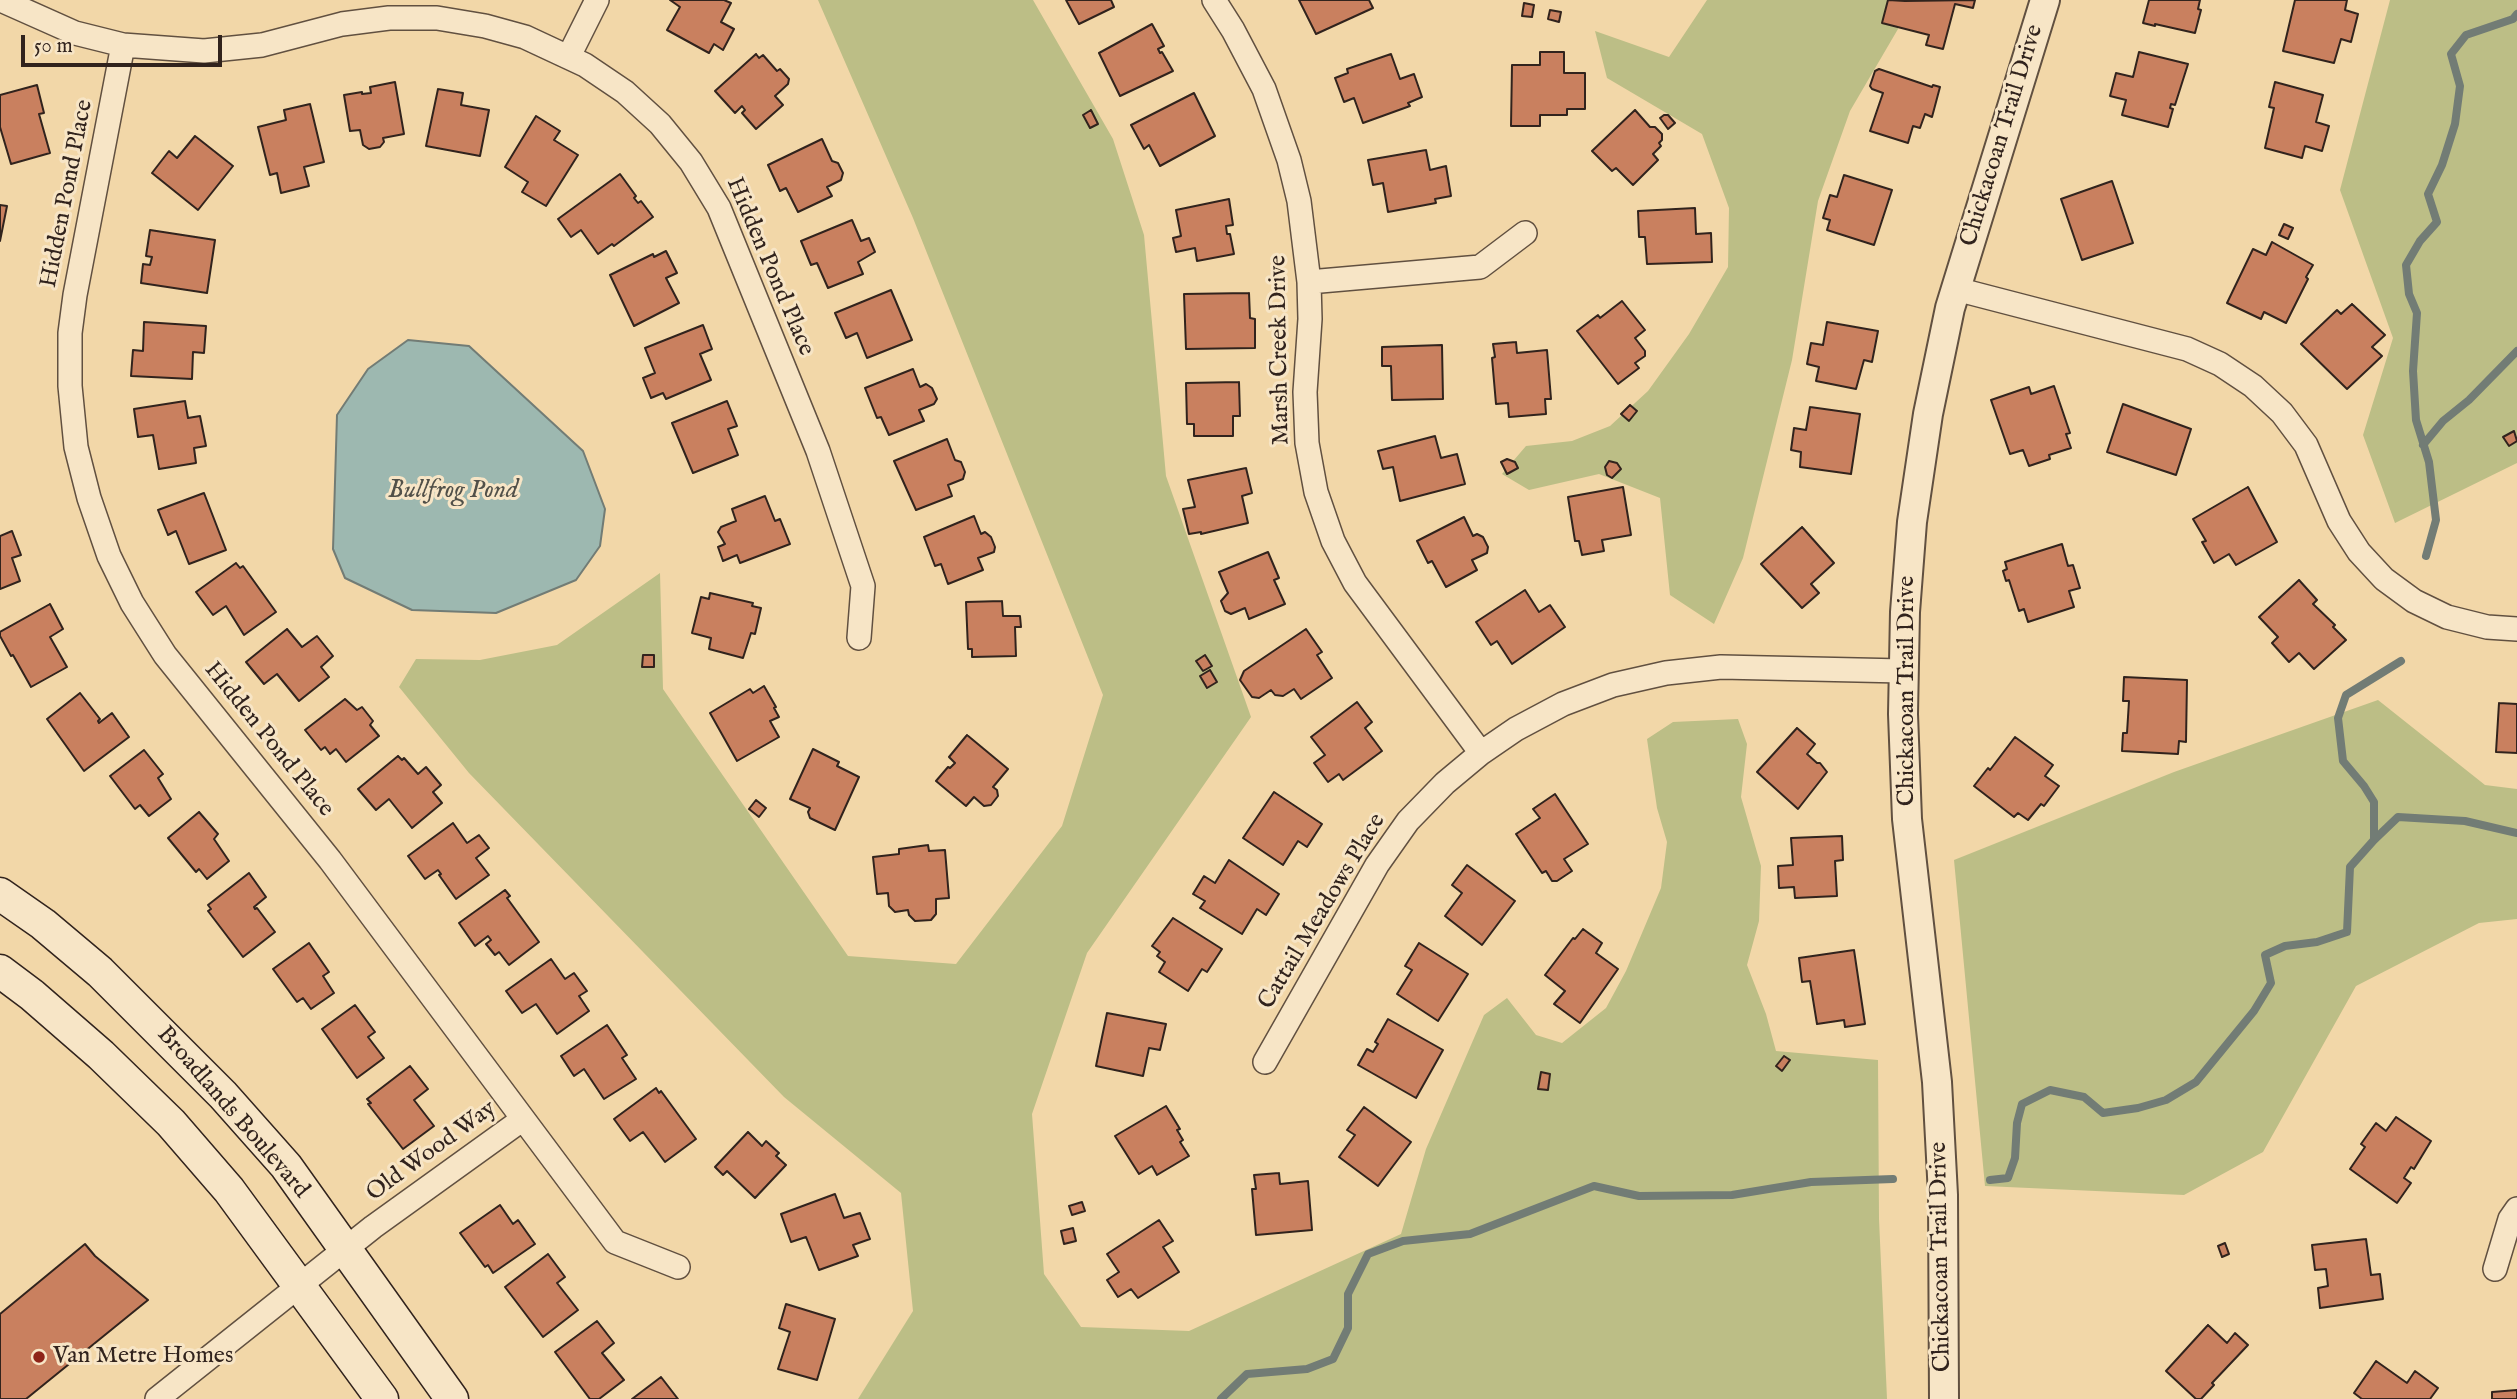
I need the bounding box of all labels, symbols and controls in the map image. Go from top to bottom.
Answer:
scale bar [24,21,226,65]
street label: Chickacoan Trail Drive [1956,22,2050,250]
text: 50 m [34,33,73,60]
street label: Hidden Pond Place [36,98,100,290]
street label: Hidden Pond Place [718,174,820,360]
street label: Marsh Creek Drive [1265,255,1297,445]
water label: Bullfrog Pond [388,476,518,508]
street label: Chickacoan Trail Drive [1894,576,1922,806]
street label: Hidden Pond Place [197,657,339,823]
street label: Cattail Meadows Place [1253,809,1393,1015]
street label: Broadlands Boulevard [150,1021,314,1205]
street label: Old Wood Way [362,1095,502,1209]
street label: Chickacoan Trail Drive [1926,1142,1958,1372]
place label: Van Metre Homes [53,1343,233,1371]
marker: Van Metre Homes [31,1349,47,1365]

